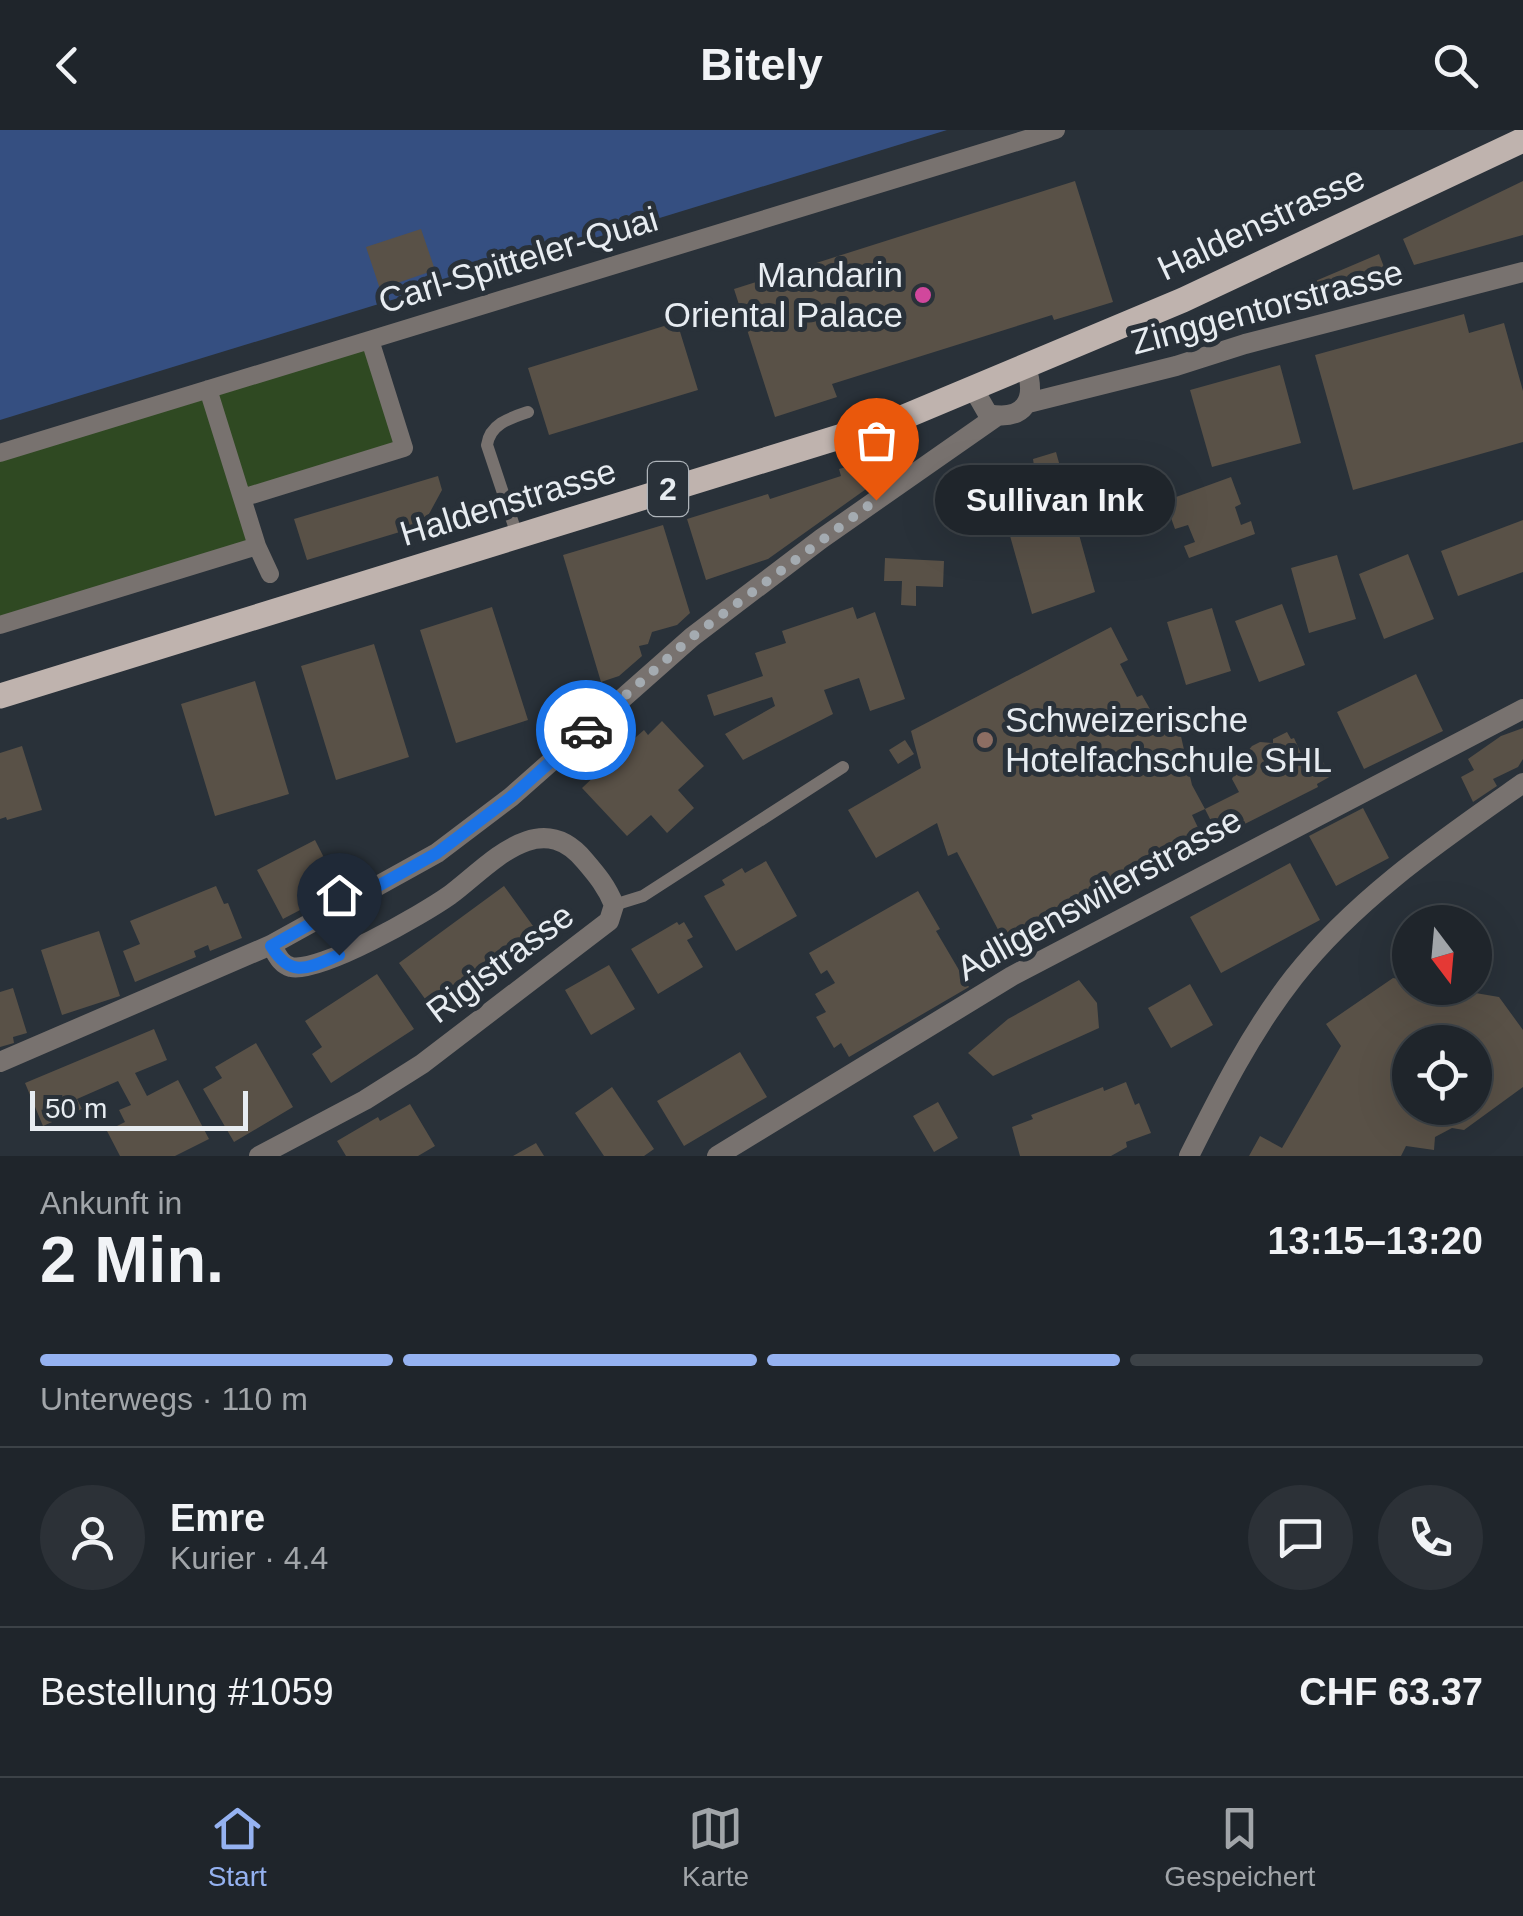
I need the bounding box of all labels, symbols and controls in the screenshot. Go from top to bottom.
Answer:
icon: back [40,38,95,93]
icon: search [1428,38,1483,93]
text: Bitely [700,39,823,90]
street label: Haldenstrasse [1151,158,1370,287]
street label: Carl-Spitteler-Quai [374,199,662,321]
street label: Zinggentorstrasse [1127,251,1407,362]
place label: Mandarin Oriental Palace [664,255,903,334]
marker: Mandarin Oriental Palace [912,284,934,306]
pin [834,398,919,501]
icon: bag [849,413,904,468]
street label: Haldenstrasse [395,450,621,553]
road number: 2 [648,462,688,516]
callout: Sullivan Ink [936,465,1176,535]
text: Sullivan Ink [966,482,1144,518]
courier [536,680,636,780]
place label: Schweizerische Hotelfachschule SHL [1005,700,1332,779]
icon: car [559,703,614,758]
marker: Schweizerische Hotelfachschule SHL [974,729,996,751]
street label: Adligenswilerstrasse [950,799,1248,988]
pin [297,853,382,956]
icon: home [312,868,367,923]
street label: Rigistrasse [419,895,581,1030]
north arrow [1392,905,1492,1005]
map controls [1392,905,1492,1125]
button: locate [1392,1025,1492,1125]
scale bar [30,1086,248,1130]
text: 50 m [45,1093,107,1124]
text: Ankunft in [40,1185,182,1221]
text: 13:15–13:20 [1267,1220,1483,1262]
text: 2 Min. [40,1223,224,1296]
text: Unterwegs · 110 m [40,1381,308,1417]
button: person [40,1485,145,1590]
button: chat [1248,1485,1353,1590]
button: phone [1378,1485,1483,1590]
text: Emre [170,1497,265,1539]
text: Kurier · 4.4 [170,1540,328,1576]
text: Bestellung #1059 [40,1671,334,1713]
text: CHF 63.37 [1299,1671,1483,1713]
tab: Start [208,1801,267,1893]
tab: Karte [682,1801,749,1893]
tab: Gespeichert [1164,1801,1315,1893]

